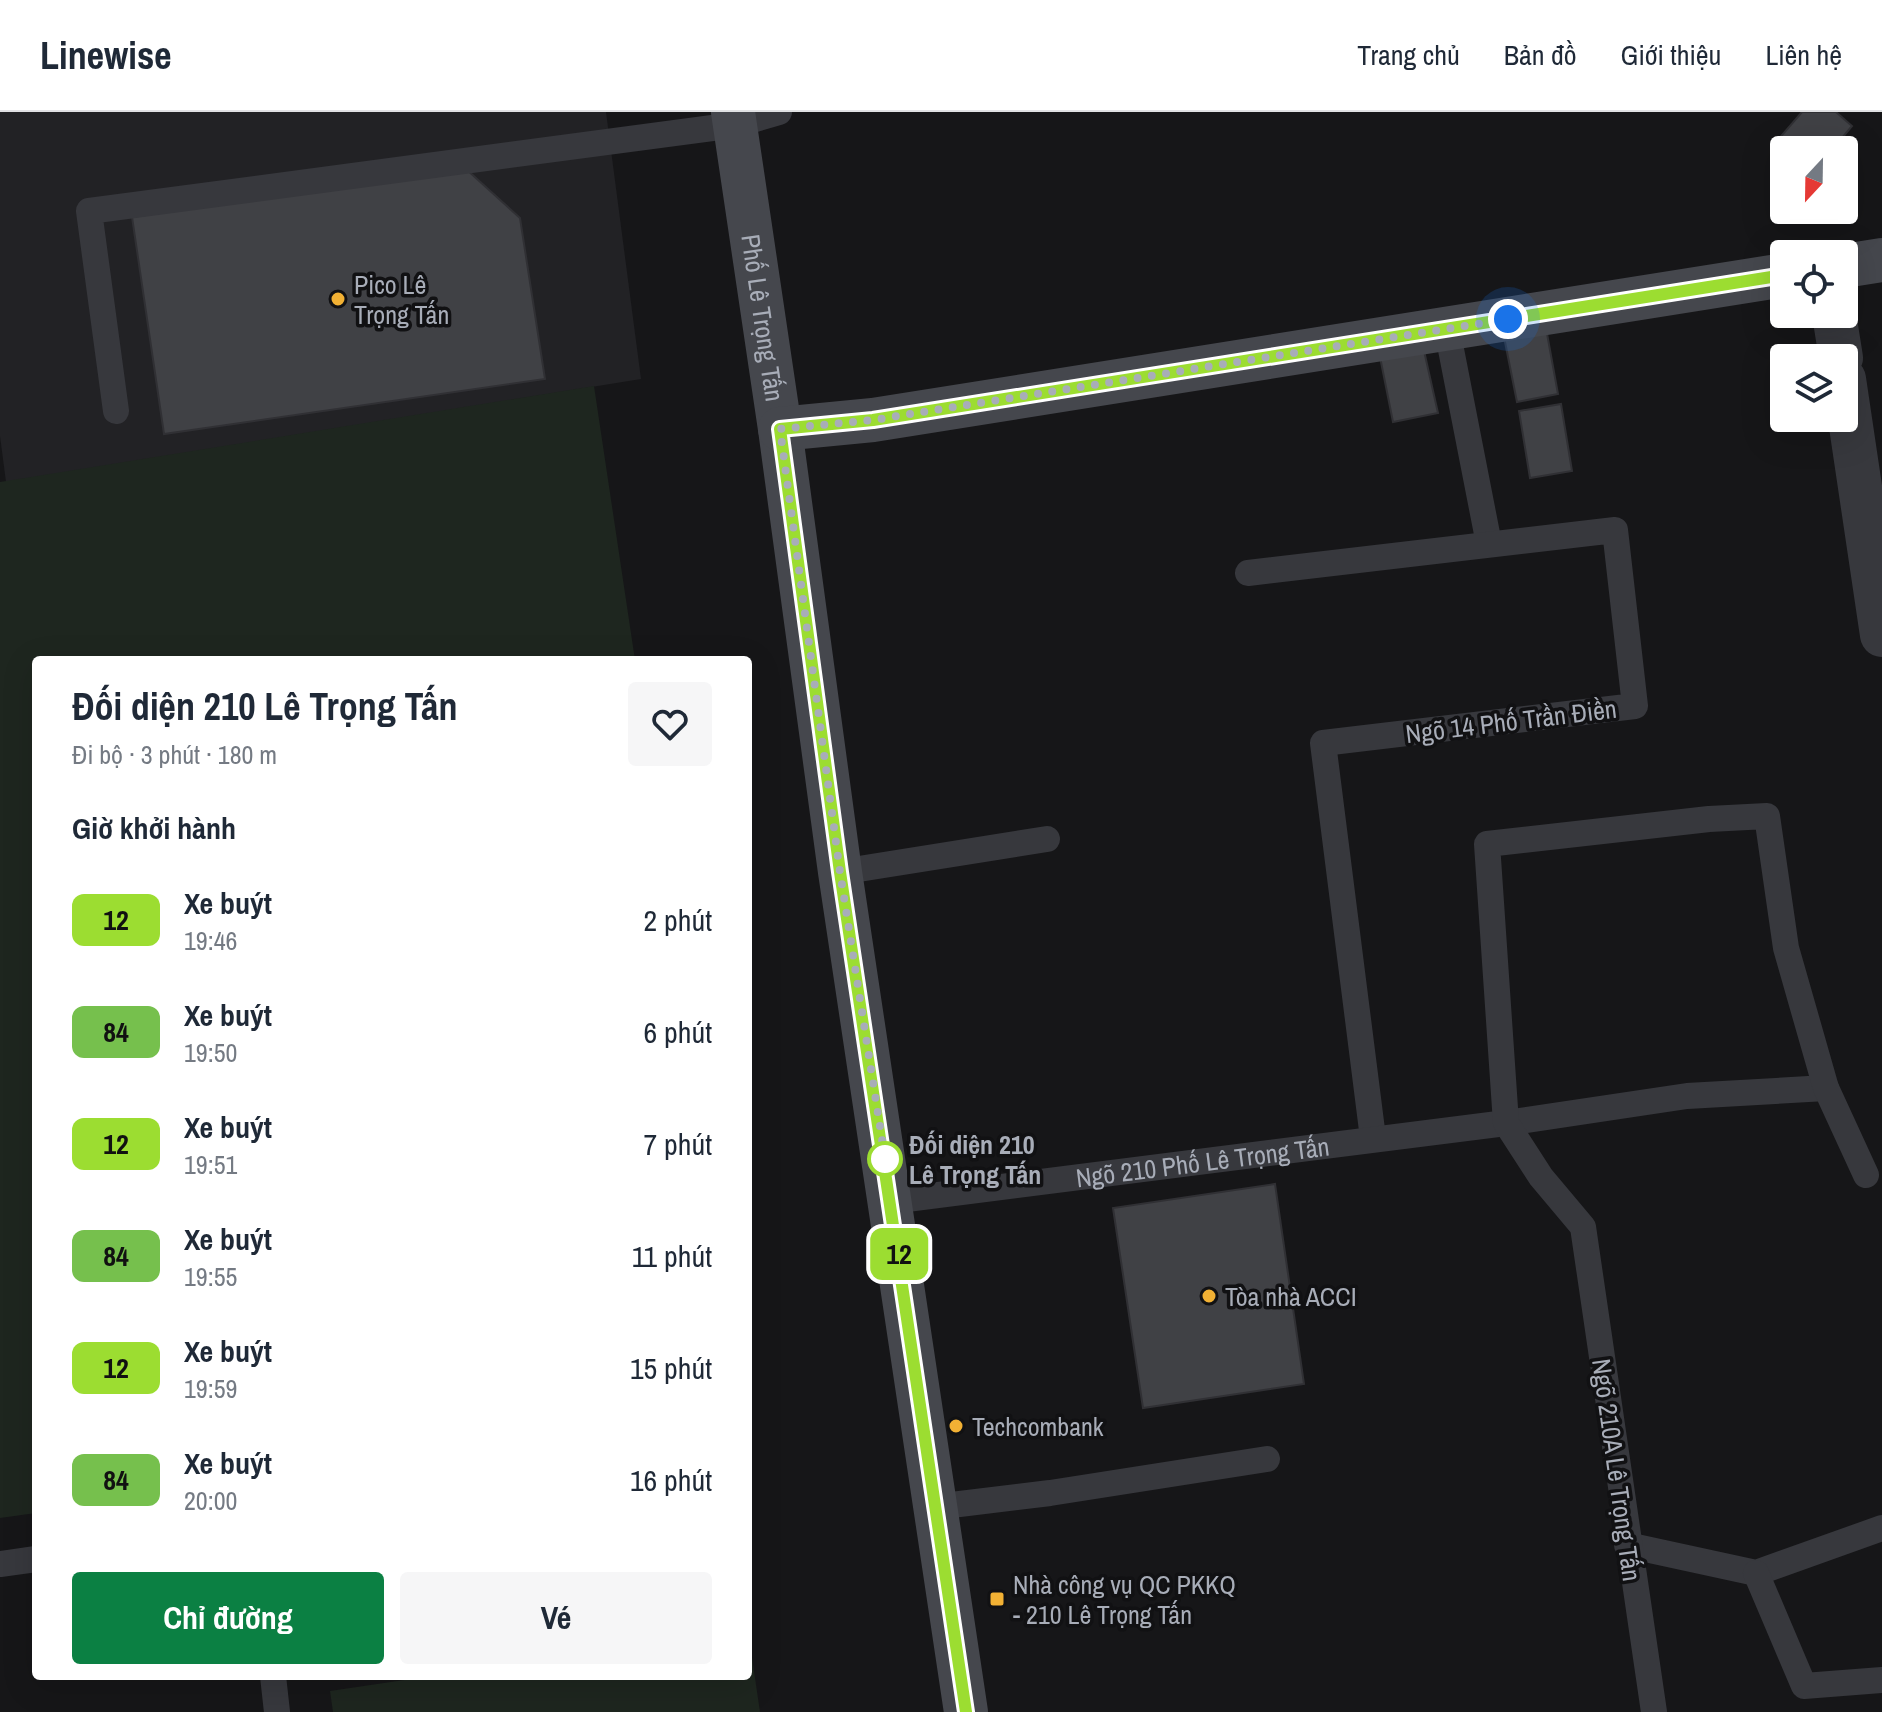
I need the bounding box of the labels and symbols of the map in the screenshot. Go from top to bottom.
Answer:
north arrow [1770,136,1858,224]
street label: Phố Lê Trọng Tấn [734,232,793,404]
place label: Pico Lê Trọng Tấn [354,267,449,332]
marker: Pico Lê Trọng Tấn [329,290,347,308]
your location [1488,299,1528,339]
street label: Ngõ 14 Phố Trần Điền [1404,691,1618,751]
place label: Đối diện 210 Lê Trọng Tấn [909,1127,1041,1192]
street label: Ngõ 210 Phố Lê Trọng Tấn [1074,1128,1331,1195]
marker: Đối diện 210 Lê Trọng Tấn [868,1142,902,1176]
line badge: 12 [863,1228,935,1280]
place label: Tòa nhà ACCI [1225,1279,1357,1314]
marker: Tòa nhà ACCI [1200,1287,1218,1305]
street label: Ngõ 210A Lê Trọng Tấn [1584,1357,1650,1583]
place label: Techcombank [972,1409,1104,1444]
marker: Techcombank [947,1417,965,1435]
place label: Nhà công vụ QC PKKQ - 210 Lê Trọng Tấn [1013,1567,1236,1632]
marker: Nhà công vụ QC PKKQ - 210 Lê Trọng Tấn [988,1590,1006,1608]

